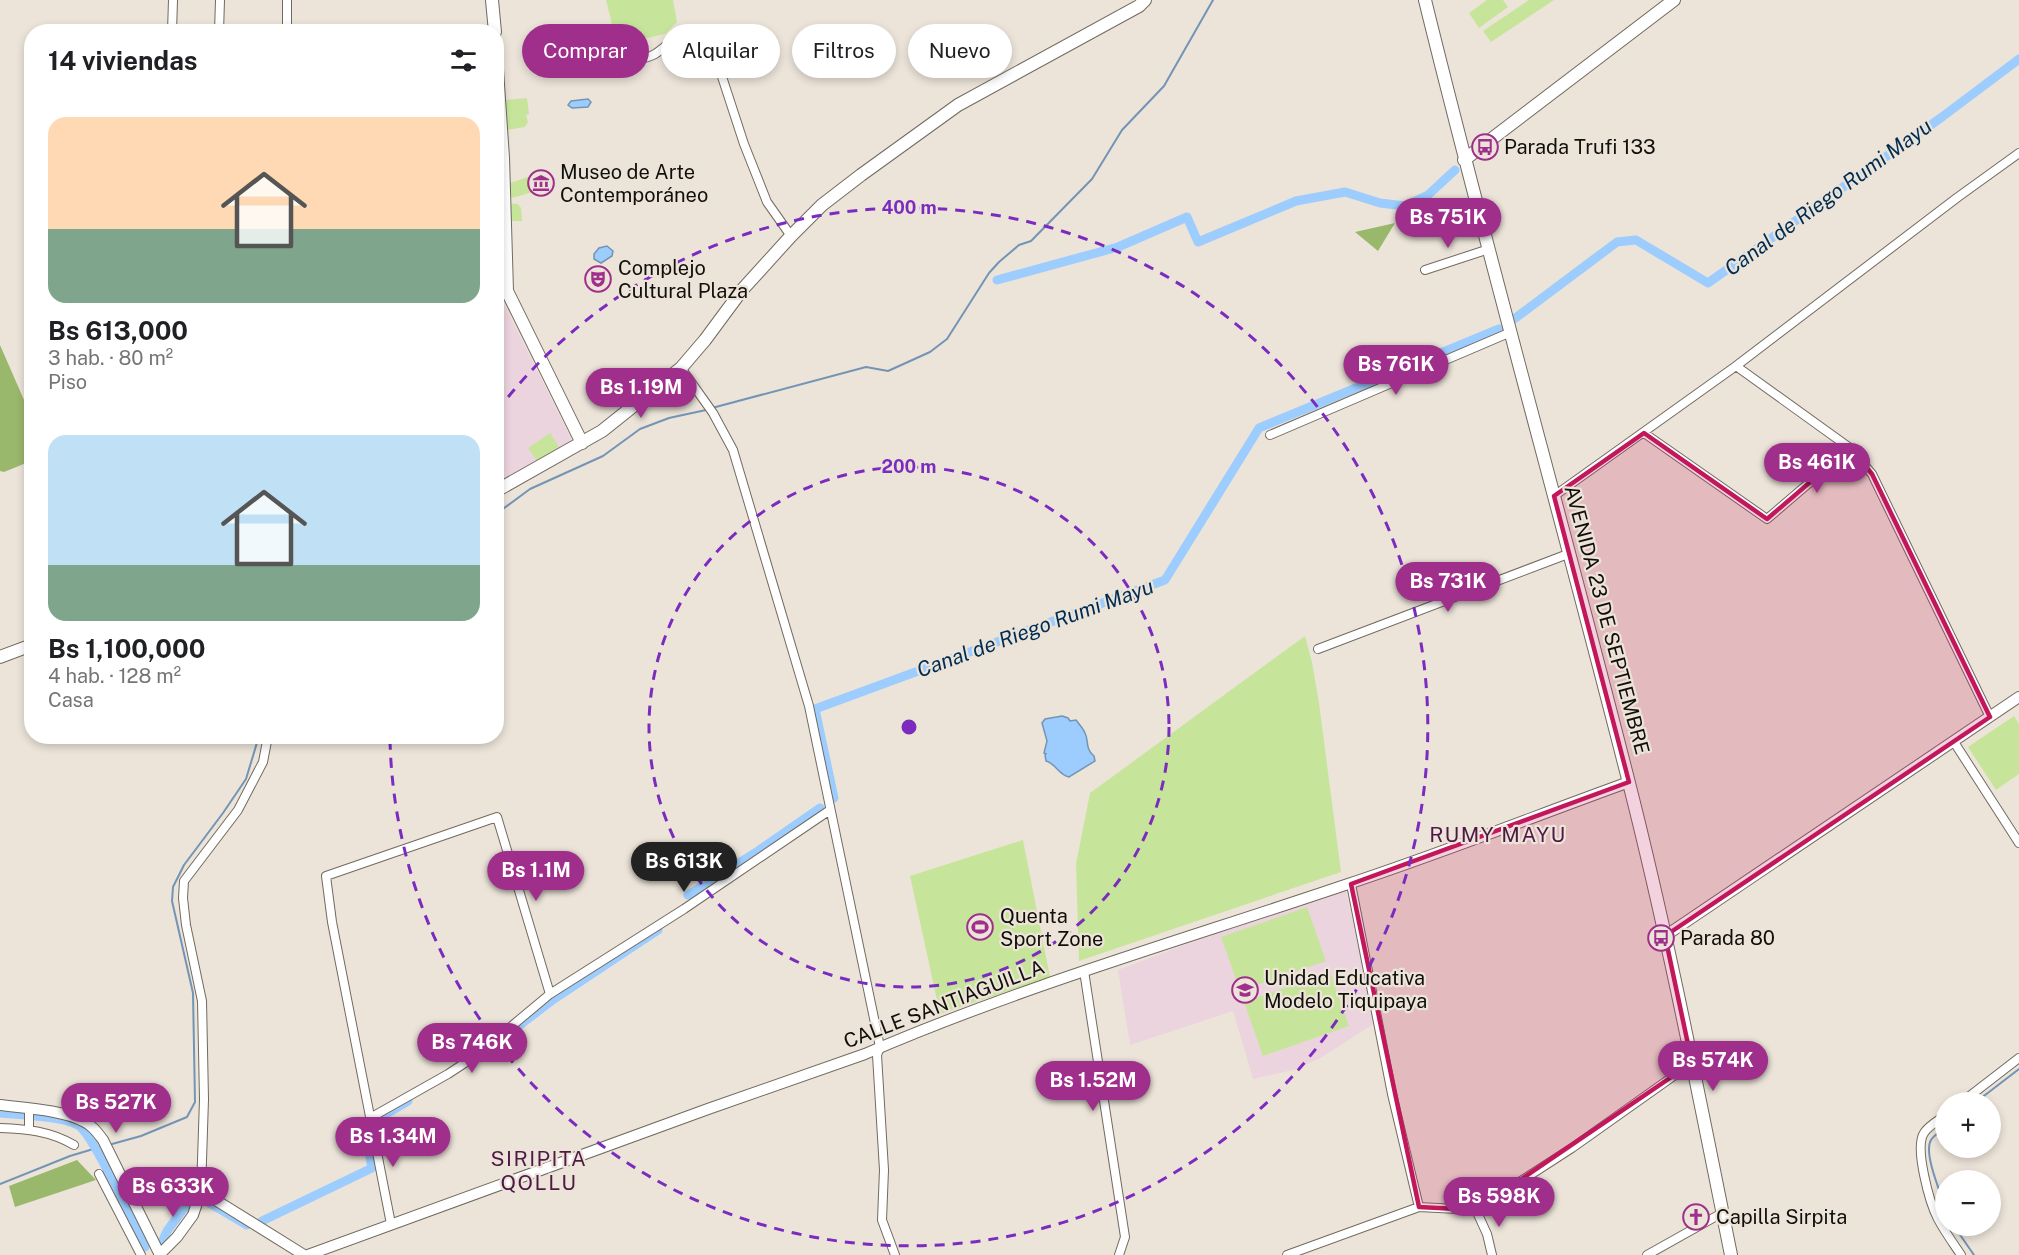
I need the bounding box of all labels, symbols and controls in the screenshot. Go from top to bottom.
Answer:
chip: Comprar [522,24,649,78]
chip: Alquilar [661,24,780,78]
chip: Filtros [792,24,896,78]
chip: Nuevo [908,24,1012,78]
icon: filters [447,44,480,77]
text: 14 viviendas [48,45,197,76]
water label: Canal de Riego Rumi Mayu [1719,113,1937,281]
bus stop icon: Parada Trufi 133 [1470,132,1500,162]
place label: Parada Trufi 133 [1504,135,1656,159]
icon: home [210,156,318,264]
place label: Museo de Arte Contemporáneo [560,160,708,207]
museum icon: Museo de Arte Contemporáneo [526,168,556,198]
text: 400 m [881,197,937,218]
pin: Bs 751K [1393,198,1503,249]
text: Bs 751K [1409,205,1487,229]
place label: Complejo Cultural Plaza [618,256,748,303]
theatre icon: Complejo Cultural Plaza [583,264,613,294]
text: Bs 613,000 [48,315,188,346]
pin: Bs 761K [1341,345,1451,396]
text: 3 hab. · 80 m² [48,346,173,370]
text: Bs 761K [1357,352,1435,376]
pin: Bs 1.19M [579,368,703,419]
text: Piso [48,370,87,394]
text: Bs 1.19M [600,375,682,399]
pin: Bs 461K [1762,443,1872,494]
text: Bs 461K [1778,450,1856,474]
text: 200 m [882,456,936,477]
icon: home [210,474,318,582]
street label: AVENIDA 23 DE SEPTIEMBRE [1560,483,1654,757]
pin: Bs 731K [1393,562,1503,613]
text: Bs 731K [1409,569,1487,593]
water label: Canal de Riego Rumi Mayu [913,573,1157,683]
text: Bs 1,100,000 [48,633,205,664]
text: 4 hab. · 128 m² [48,664,181,688]
text: Casa [48,688,94,712]
centre of rings [899,717,919,737]
district label: RUMY MAYU [1429,822,1567,847]
pin: Bs 613K [629,842,739,893]
text: Bs 613K [645,849,723,873]
pin: Bs 1.1M [481,851,591,902]
text: Bs 1.1M [501,858,571,882]
place label: Quenta Sport Zone [1000,904,1103,951]
sports icon: Quenta Sport Zone [965,912,995,942]
bus stop icon: Parada 80 [1646,923,1676,953]
place label: Parada 80 [1680,926,1775,950]
street label: CALLE SANTIAGUILLA [840,955,1048,1053]
place label: Unidad Educativa Modelo Tiquipaya [1264,966,1427,1013]
school or university icon: Unidad Educativa Modelo Tiquipaya [1230,975,1260,1005]
pin: Bs 746K [417,1023,527,1074]
text: Bs 746K [431,1030,513,1054]
pin: Bs 574K [1658,1041,1768,1092]
text: Bs 574K [1672,1048,1754,1072]
pin: Bs 1.52M [1031,1061,1155,1112]
text: Bs 1.52M [1049,1068,1137,1092]
pin: Bs 527K [61,1083,171,1134]
text: Bs 527K [75,1090,157,1114]
map controls [1935,1092,2001,1236]
button: + [1935,1092,2001,1158]
pin: Bs 1.34M [331,1117,455,1168]
text: Bs 1.34M [349,1124,437,1148]
district label: SIRIPITA QOLLU [491,1146,587,1195]
pin: Bs 633K [118,1167,228,1218]
button: − [1935,1170,2001,1236]
text: Bs 633K [132,1174,214,1198]
pin: Bs 598K [1444,1177,1554,1228]
text: Bs 598K [1458,1184,1540,1208]
church icon: Capilla Sirpita [1681,1202,1711,1232]
place label: Capilla Sirpita [1716,1205,1847,1229]

